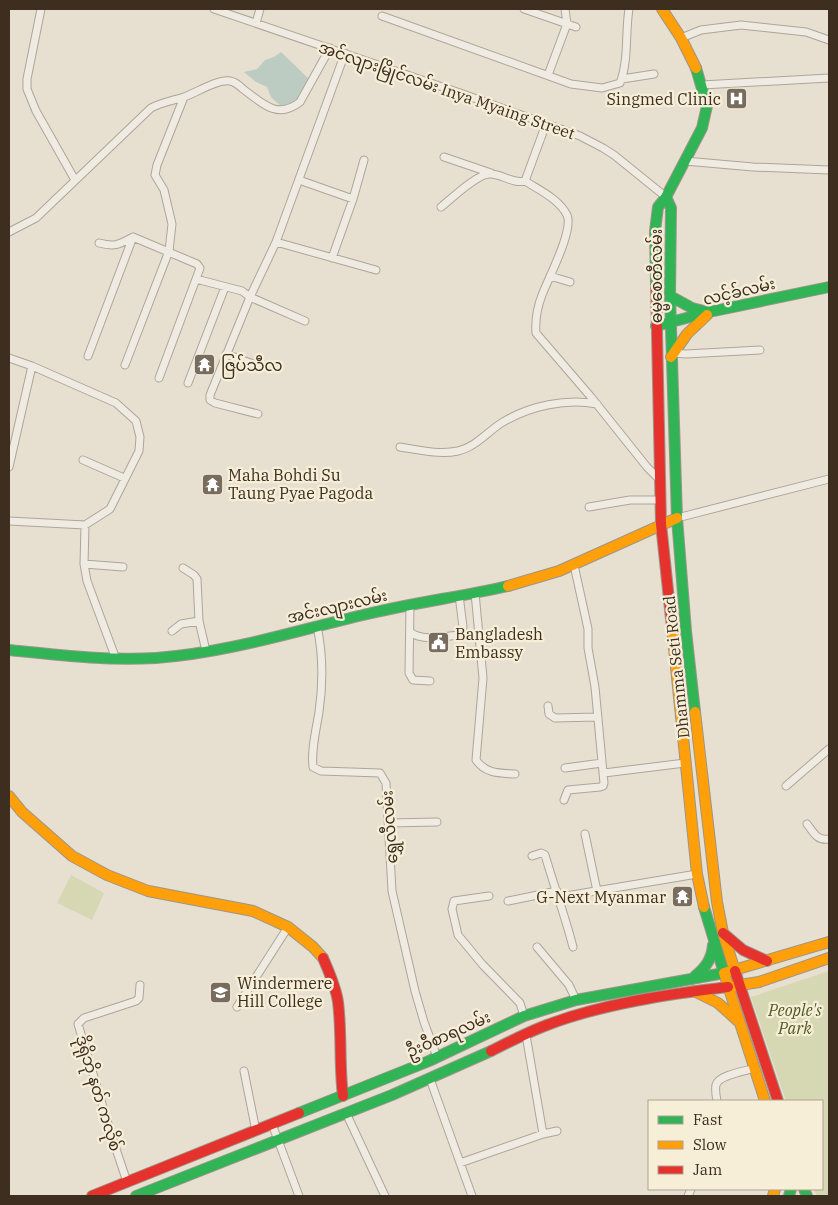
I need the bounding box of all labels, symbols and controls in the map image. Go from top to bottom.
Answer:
street label: အင်လျားမြိုင်လမ်း Inya Myaing Street [315,36,578,147]
hospital icon: Singmed Clinic [725,87,749,111]
place label: Singmed Clinic [606,89,721,109]
street label: ဓမ္မစေတီလမ်း [645,229,670,323]
street label: လင့်ခ်လမ်း [701,272,777,310]
temple icon: ဇြပ်သီလ [193,353,217,377]
place label: ဇြပ်သီလ [221,354,282,379]
place label: Maha Bohdi Su Taung Pyae Pagoda [228,465,374,503]
temple icon: Maha Bohdi Su Taung Pyae Pagoda [200,472,224,496]
street label: အင်းလျားလမ်း [285,584,390,631]
street label: Dhamma Seti Road [659,594,693,739]
place label: Bangladesh Embassy [455,624,543,662]
public building icon: Bangladesh Embassy [427,631,451,655]
street label: ရွှေလီလမ်း [375,789,406,864]
temple icon: G-Next Myanmar [670,885,694,909]
place label: G-Next Myanmar [536,887,666,907]
place label: Windermere Hill College [237,973,332,1011]
school or university icon: Windermere Hill College [209,980,233,1004]
park label: People's Park [767,1000,822,1038]
street label: ဦးဝီစာရလမ်း [402,1006,495,1065]
street label: ဒိုရိုဘို နတ် ကလိုစ် [67,1032,127,1155]
legend [648,1100,823,1190]
text: Fast [693,1110,723,1129]
text: Slow [693,1135,727,1154]
text: Jam [693,1160,722,1179]

